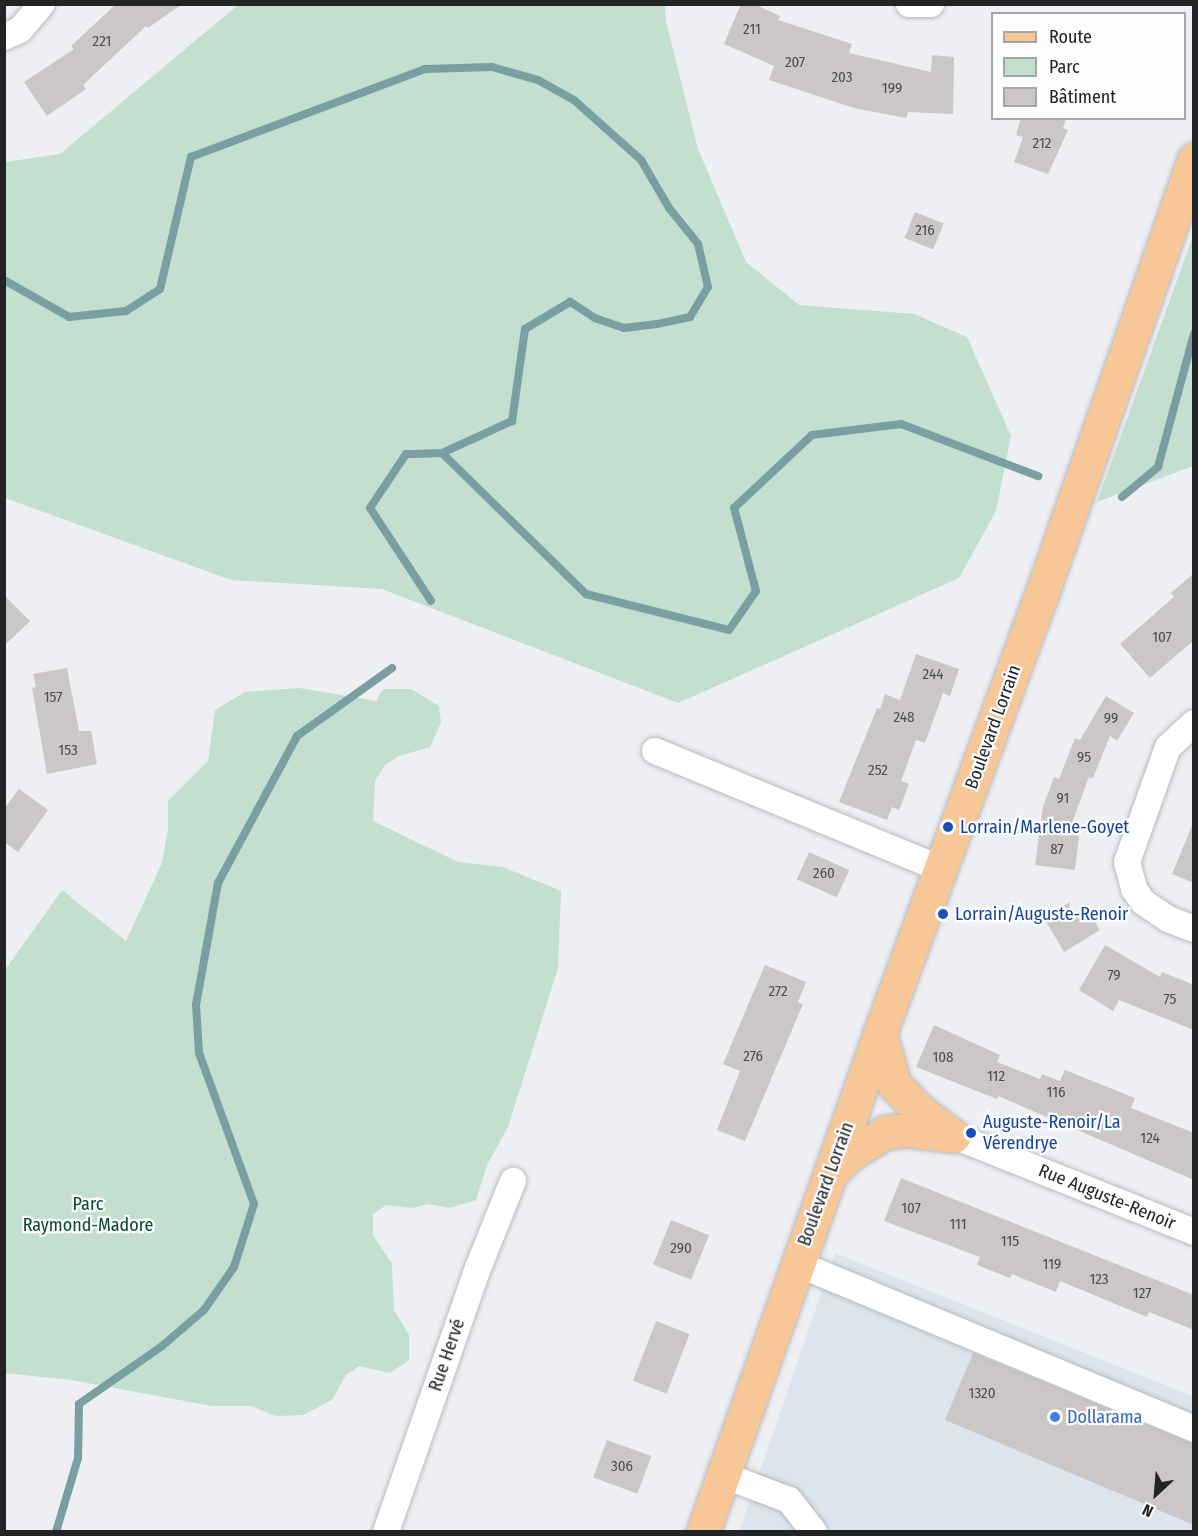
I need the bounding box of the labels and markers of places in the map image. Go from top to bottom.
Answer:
place label: Lorrain/Marlene-Goyet [960,816,1129,838]
marker: Lorrain/Marlene-Goyet [941,820,955,834]
place label: Lorrain/Auguste-Renoir [955,903,1128,925]
marker: Lorrain/Auguste-Renoir [936,907,950,921]
place label: Auguste-Renoir/La Vérendrye [983,1112,1121,1154]
marker: Auguste-Renoir/La Vérendrye [964,1126,978,1140]
place label: Dollarama [1067,1406,1142,1428]
marker: Dollarama [1048,1410,1062,1424]

